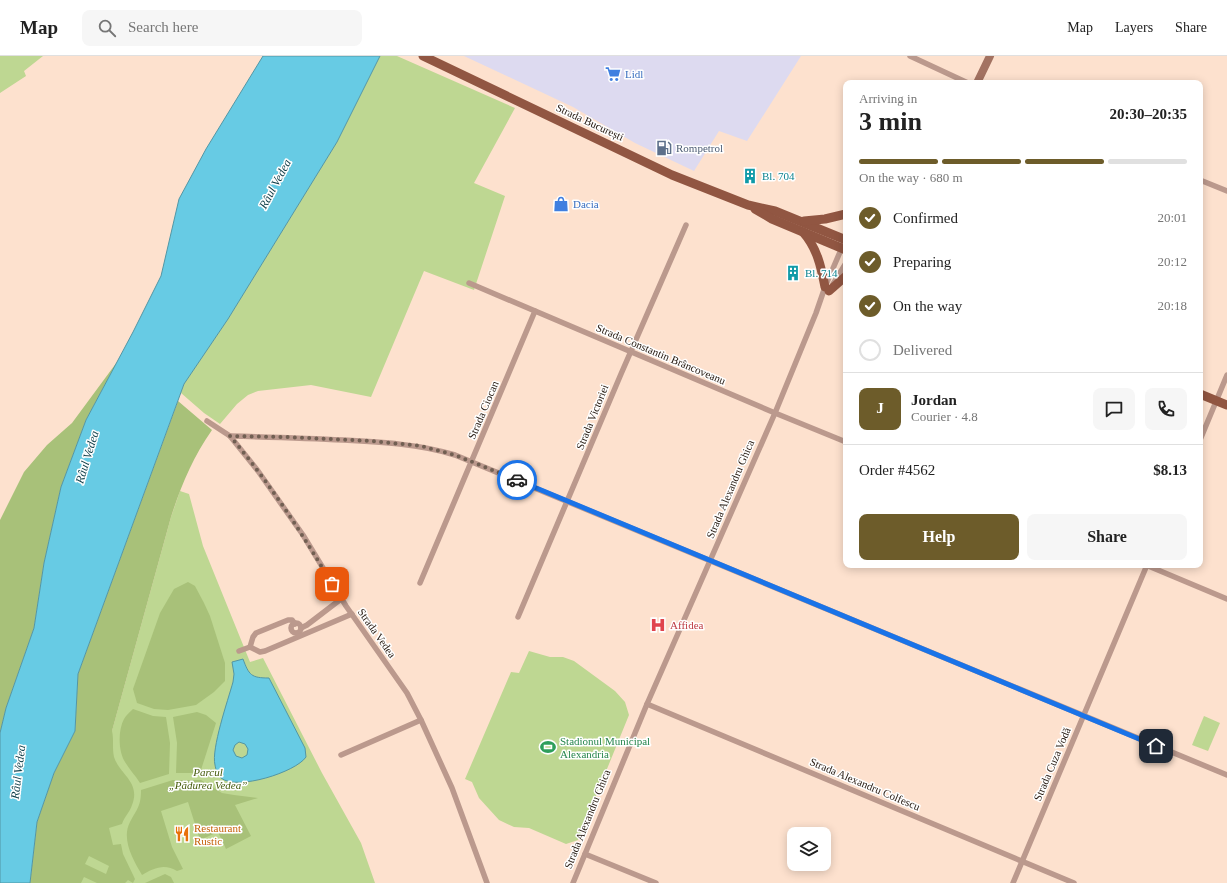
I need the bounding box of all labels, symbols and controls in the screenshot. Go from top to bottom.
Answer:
search box [82,10,362,46]
text: Map [20,17,58,38]
icon: search [96,17,118,39]
text: Search here [128,19,198,35]
text: Map [1067,20,1093,35]
text: Layers [1115,20,1153,35]
text: Share [1175,20,1207,35]
supermarket icon: Lidl [604,65,622,83]
place label: Lidl [625,68,643,80]
text: Arriving in [859,91,917,106]
street label: Strada București [554,101,626,143]
text: 20:30–20:35 [1110,106,1187,122]
text: 3 min [859,107,922,136]
fuel station icon: Rompetrol [655,139,673,157]
place label: Rompetrol [676,142,723,154]
water label: Râul Vedea [256,157,294,212]
building icon: Bl. 704 [741,167,759,185]
place label: Bl. 704 [762,170,795,182]
text: On the way · 680 m [859,170,963,185]
shop icon: Dacia [552,195,570,213]
place label: Dacia [573,198,599,210]
icon: check [859,207,881,229]
text: Confirmed [893,210,958,226]
text: 20:01 [1157,210,1187,225]
icon: check [859,251,881,273]
text: Preparing [893,254,951,270]
text: 20:12 [1157,254,1187,269]
building icon: Bl. 714 [784,264,802,282]
place label: Bl. 714 [805,267,838,279]
icon: check [859,295,881,317]
text: On the way [893,298,962,314]
text: 20:18 [1157,298,1187,313]
street label: Strada Constantin Brâncoveanu [595,321,728,387]
text: Delivered [893,342,952,358]
street label: Strada Ciocan [465,379,501,441]
street label: Strada Victoriei [573,383,611,451]
button: chat [1093,388,1135,430]
button: phone [1145,388,1187,430]
text: Jordan [911,392,957,408]
text: J [876,400,884,416]
text: Courier · 4.8 [911,409,978,424]
water label: Râul Vedea [72,429,102,486]
street label: Strada Alexandru Ghica [704,438,756,540]
courier [497,460,537,500]
text: Order #4562 [859,462,935,478]
text: $8.13 [1153,462,1187,478]
icon: car [506,469,528,491]
button: Help [859,514,1019,560]
button: Share [1027,514,1187,560]
pin [315,567,349,601]
icon: bag [321,573,343,595]
street label: Strada Vedea [356,606,398,660]
hospital icon: Affidea [649,616,667,634]
place label: Affidea [670,619,704,631]
street label: Strada Cuza Vodă [1031,725,1073,802]
pin [1139,729,1173,763]
place label: Stadionul Municipal Alexandria [560,735,650,760]
icon: home [1145,735,1167,757]
sports icon: Stadionul Municipal Alexandria [539,738,557,756]
water label: Râul Vedea [8,744,28,801]
street label: Strada Alexandru Colfescu [808,755,922,813]
park label: Parcul „Pădurea Vedea” [169,766,247,791]
street label: Strada Alexandru Ghica [562,768,612,870]
place label: Restaurant Rustic [194,822,241,847]
restaurant icon: Restaurant Rustic [173,825,191,843]
map controls [787,827,831,871]
button: layers [787,827,831,871]

